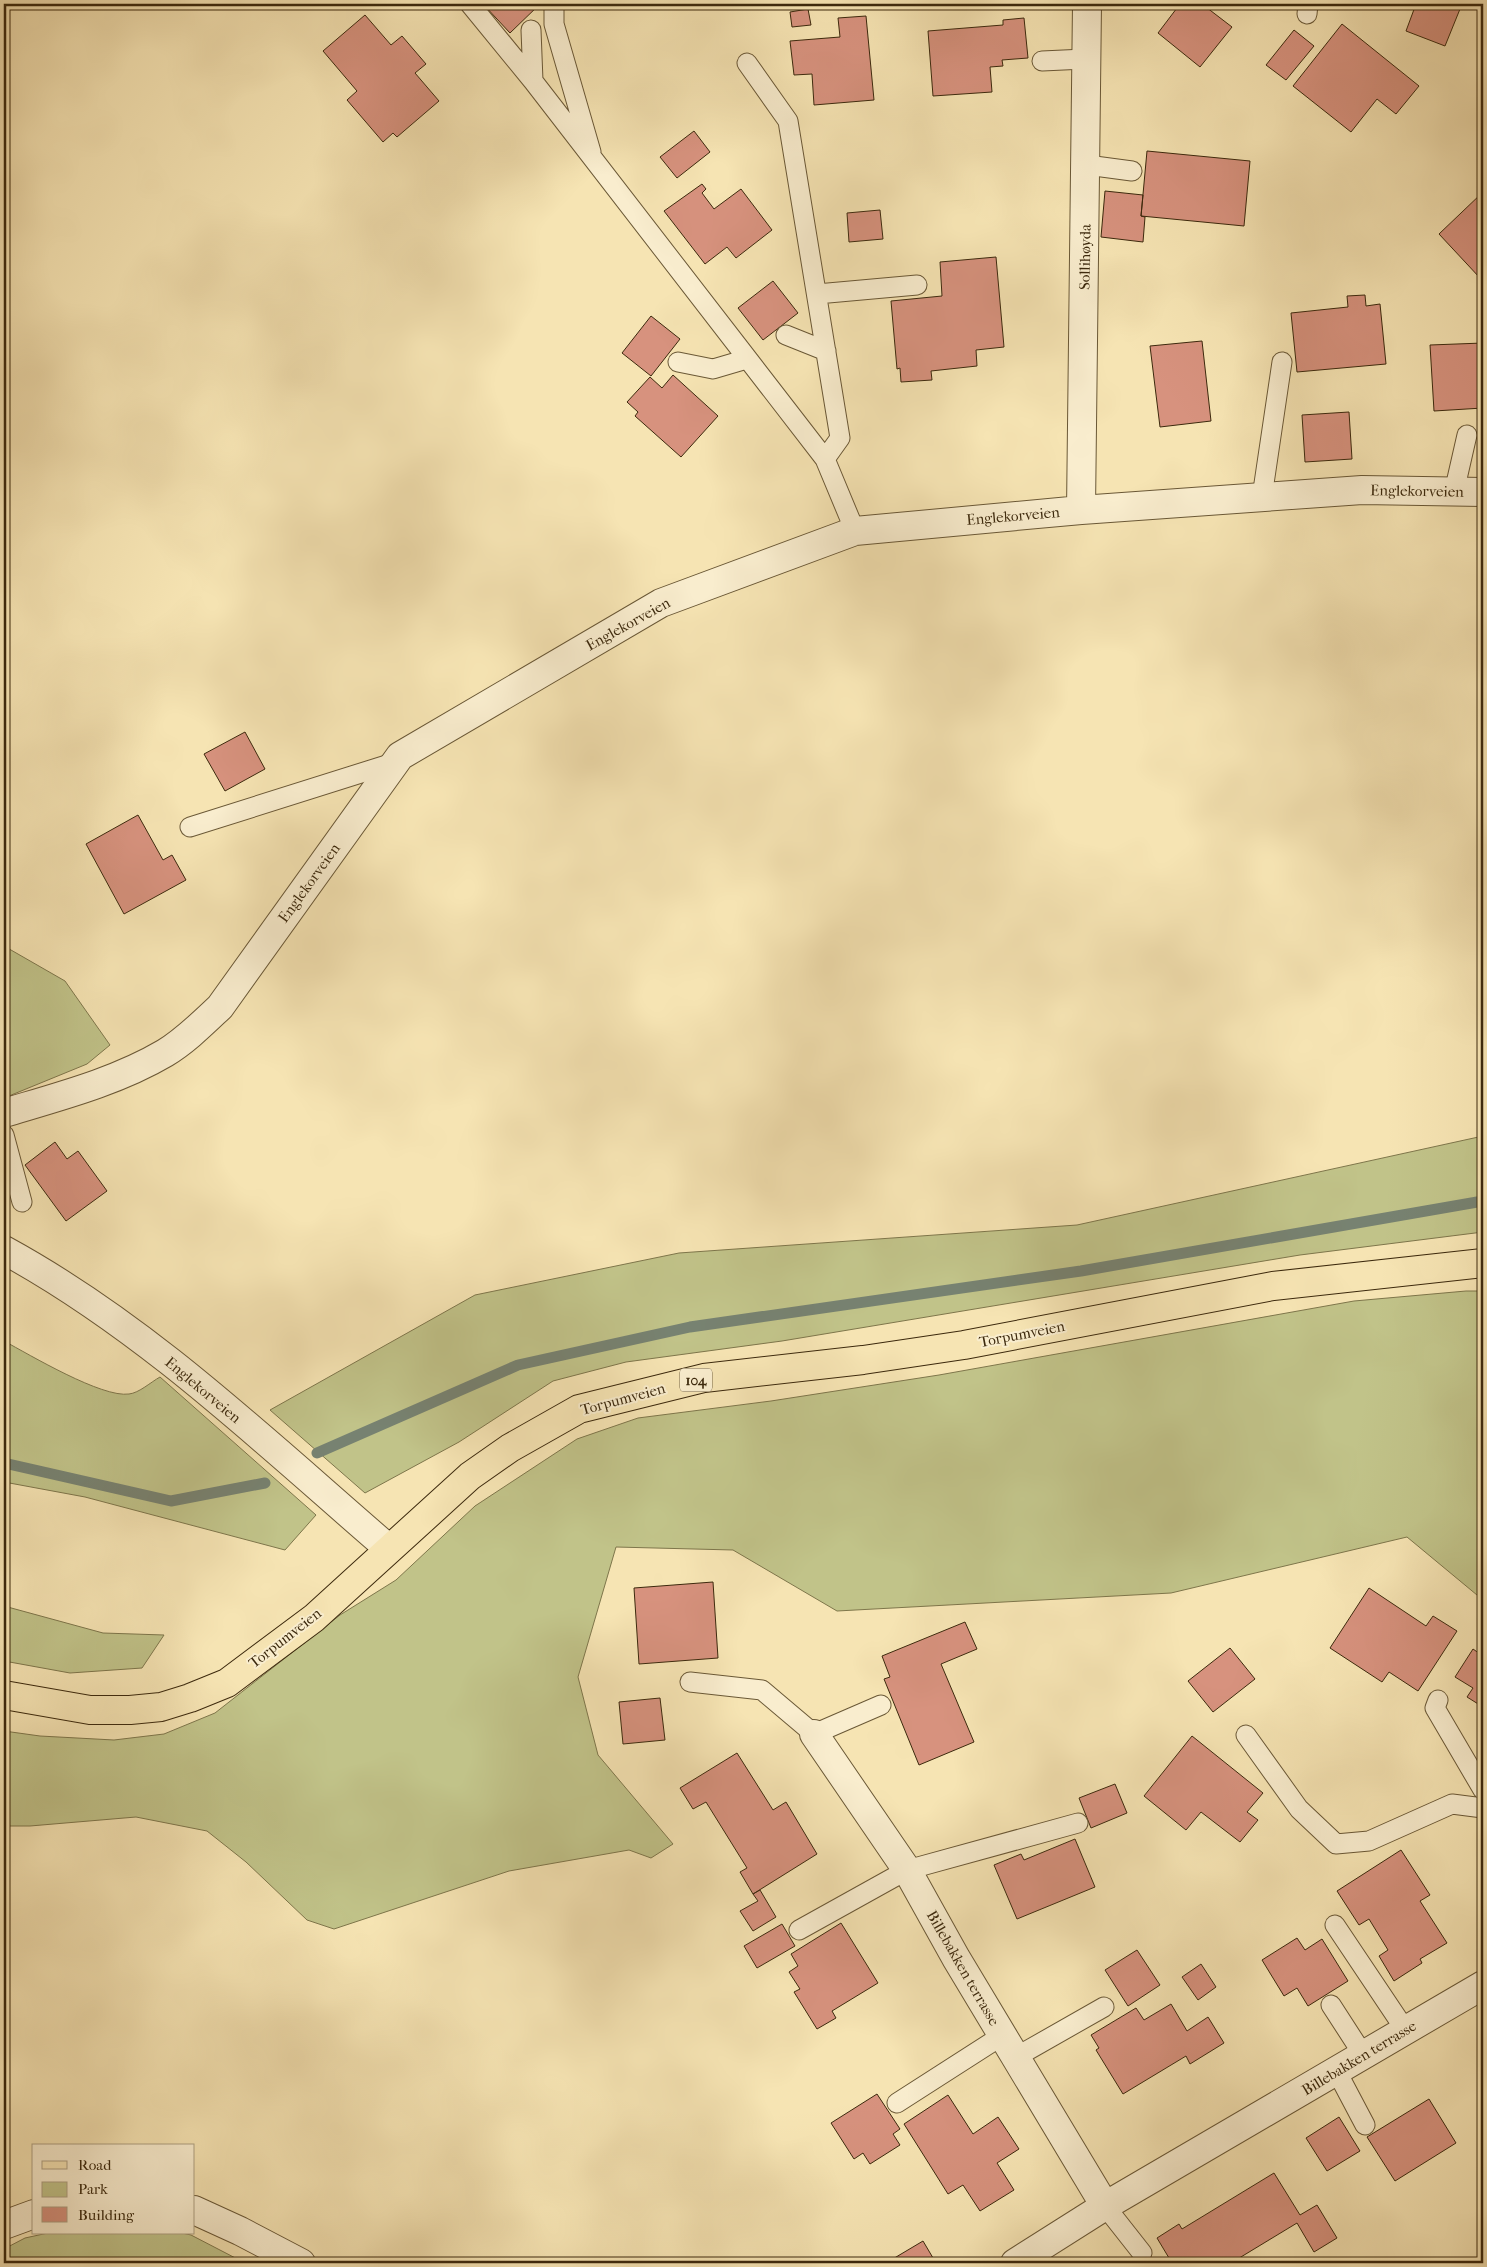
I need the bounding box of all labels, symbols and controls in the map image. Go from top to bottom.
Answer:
street label: Sollihøyda [1075,223,1095,290]
street label: Englekorveien [1370,481,1464,501]
street label: Englekorveien [966,503,1061,529]
street label: Englekorveien [583,593,674,655]
street label: Englekorveien [274,840,344,926]
street label: Torpumveien [978,1317,1067,1351]
street label: Englekorveien [161,1353,245,1427]
road number: 104 [680,1368,712,1392]
street label: Torpumveien [579,1379,668,1419]
street label: Torpumveien [245,1604,325,1672]
street label: Billebakken terrasse [923,1907,1004,2029]
street label: Billebakken terrasse [1299,2016,1420,2099]
legend [32,2144,195,2234]
text: Road [78,2156,112,2174]
text: Park [78,2180,108,2198]
text: Building [78,2206,135,2224]

